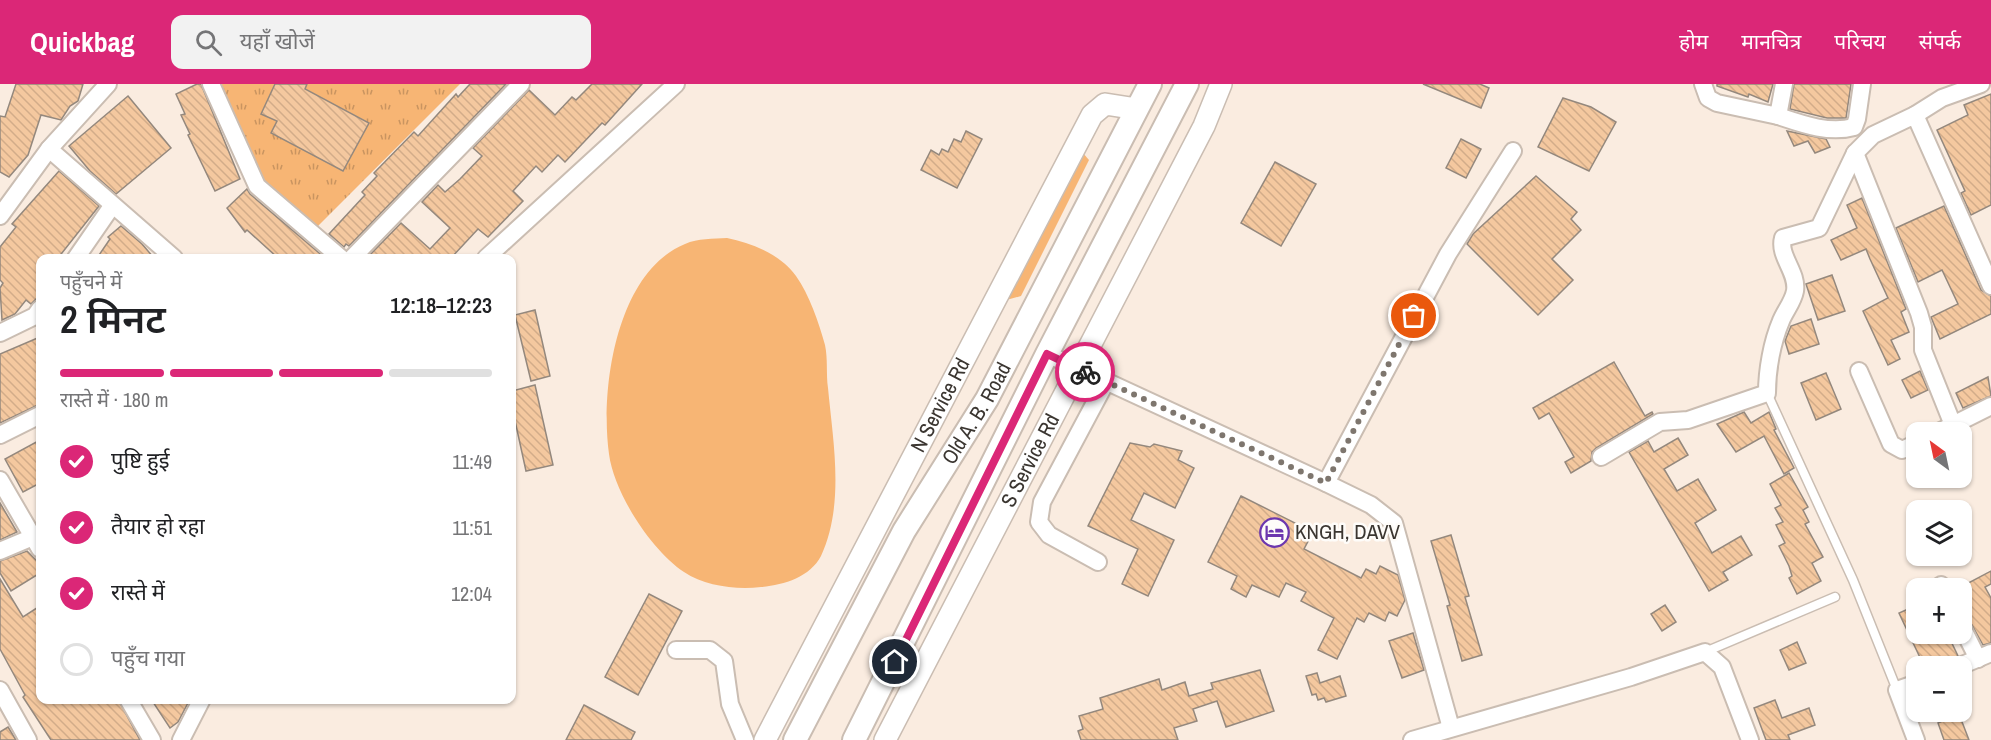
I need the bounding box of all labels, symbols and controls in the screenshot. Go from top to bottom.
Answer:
search box [171,15,591,69]
text: Quickbag [30,23,135,61]
icon: search [192,26,225,59]
text: यहाँ खोजें [240,26,315,56]
text: होम [1679,27,1708,56]
text: मानचित्र [1741,27,1801,56]
text: परिचय [1834,27,1886,56]
text: संपर्क [1919,27,1961,56]
text: पहुँचने में [60,268,122,295]
text: 12:18–12:23 [390,290,492,320]
pin [1388,290,1439,341]
text: 2 मिनट [60,293,166,345]
icon: bag [1397,299,1430,332]
courier [1055,342,1115,402]
street label: N Service Rd [903,353,976,457]
icon: bike [1069,356,1102,389]
street label: Old A. B. Road [935,357,1018,470]
text: रास्ते में · 180 m [60,386,168,413]
street label: S Service Rd [994,409,1066,512]
north arrow [1906,422,1972,488]
map controls [1906,422,1972,722]
icon: check [60,445,93,478]
text: पुष्टि हुई [111,445,170,475]
text: 11:49 [452,448,492,475]
button: layers [1906,500,1972,566]
icon: check [60,511,93,544]
text: तैयार हो रहा [111,511,205,541]
text: 11:51 [452,514,492,541]
hotel icon: KNGH, DAVV [1258,516,1290,548]
place label: KNGH, DAVV [1295,517,1400,546]
icon: check [60,577,93,610]
text: रास्ते में [111,577,165,607]
button: + [1906,578,1972,644]
text: 12:04 [451,580,492,607]
pin [869,636,920,687]
text: पहुँच गया [111,643,185,673]
icon: home [878,645,911,678]
button: − [1906,656,1972,722]

